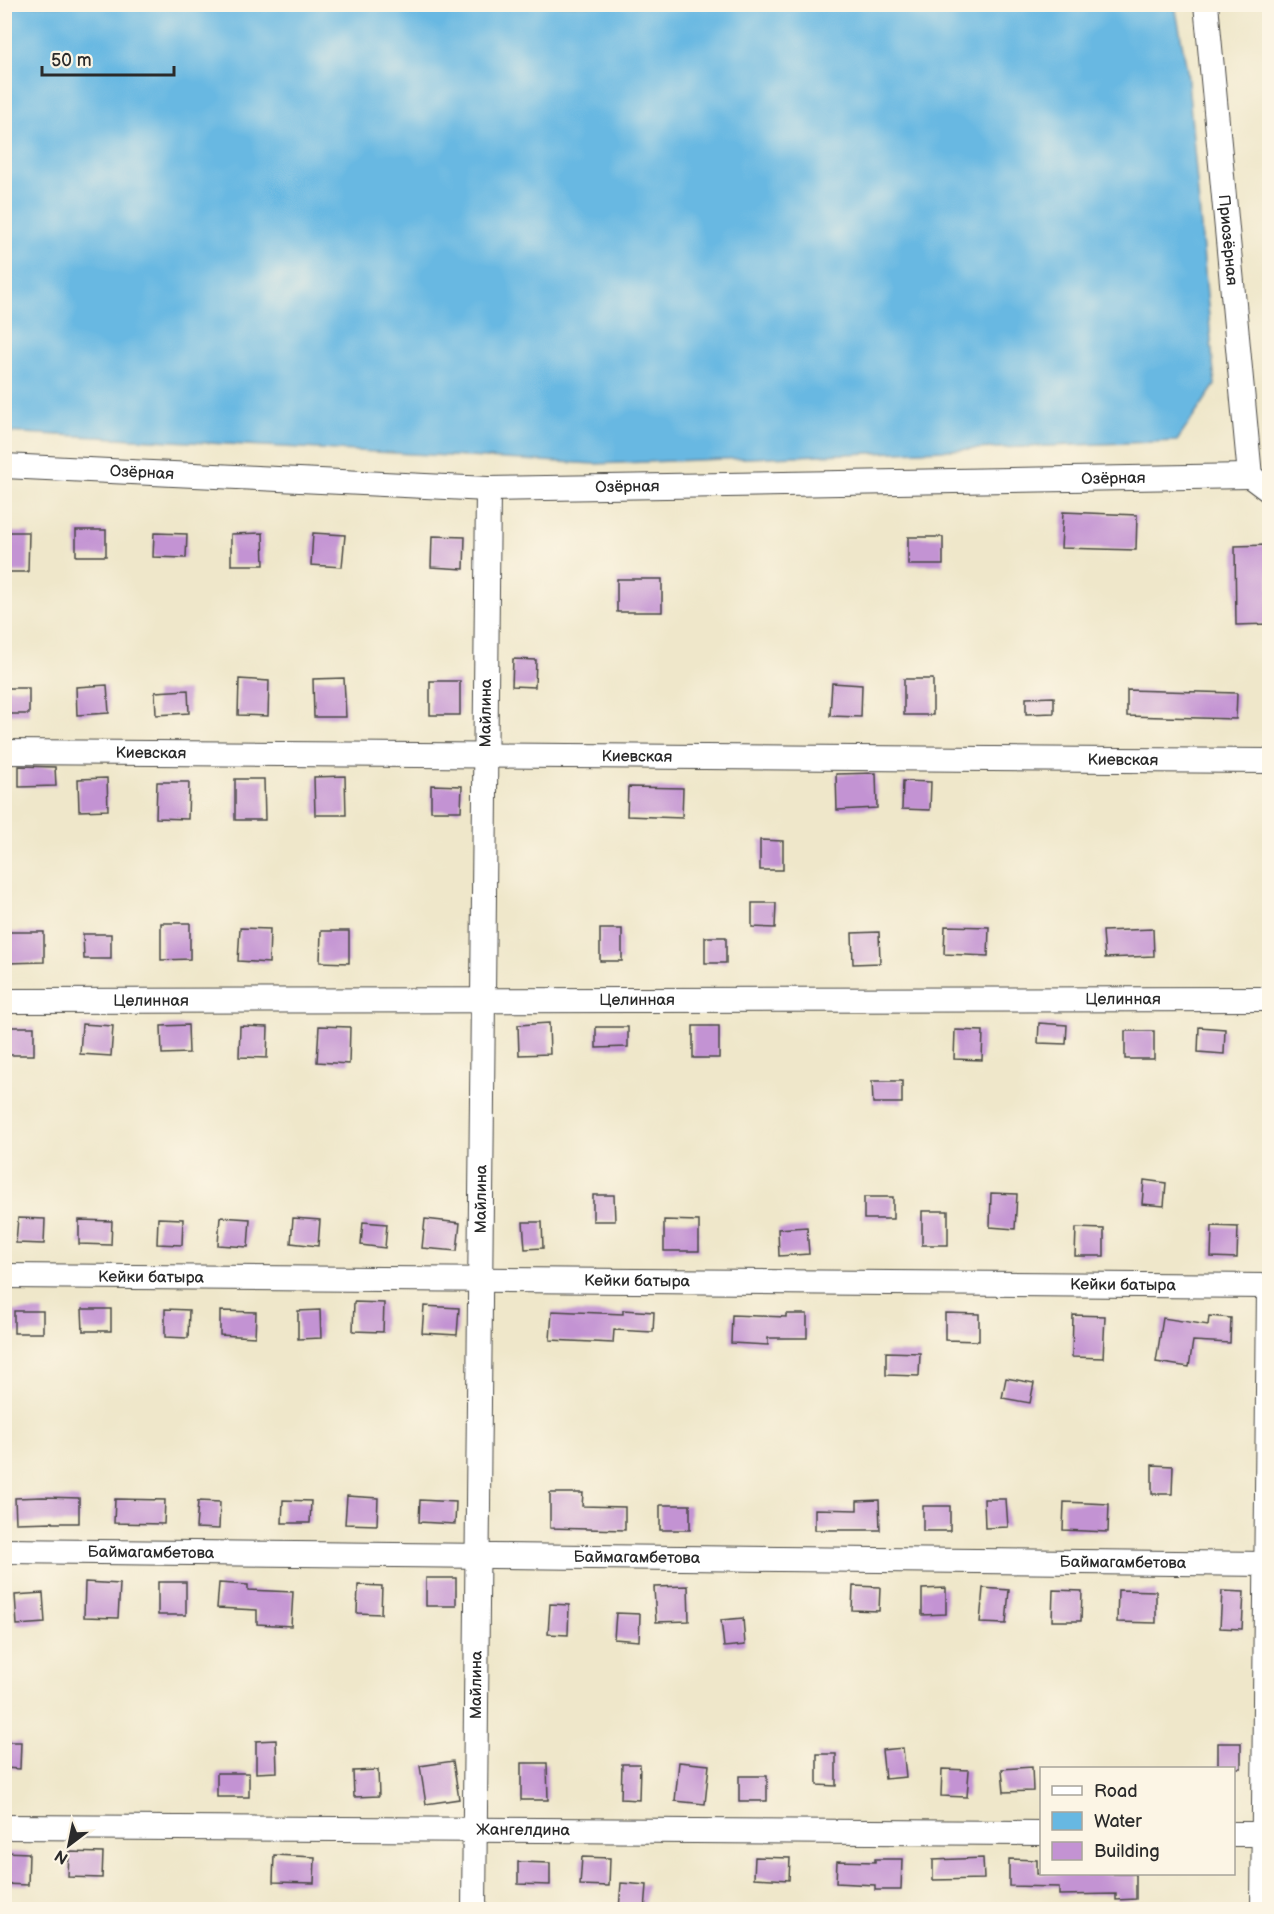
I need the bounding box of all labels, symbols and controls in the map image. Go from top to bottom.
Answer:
scale bar [42,39,174,77]
text: 50 m [51,50,92,71]
street label: Приозёрная [1214,194,1242,286]
street label: Озёрная [109,462,175,484]
street label: Озёрная [1081,468,1146,488]
street label: Озёрная [595,477,660,497]
street label: Майлина [476,678,496,747]
street label: Киевская [115,743,187,763]
street label: Киевская [601,747,673,766]
street label: Киевская [1087,750,1159,770]
street label: Целинная [599,990,675,1010]
street label: Целинная [1085,990,1161,1009]
street label: Целинная [113,991,189,1010]
street label: Майлина [471,1164,491,1233]
street label: Кейки батыра [98,1267,205,1287]
street label: Кейки батыра [584,1271,691,1291]
street label: Кейки батыра [1070,1275,1177,1295]
street label: Баймагамбетова [88,1542,215,1563]
street label: Баймагамбетова [574,1547,701,1568]
street label: Баймагамбетова [1060,1552,1187,1573]
street label: Майлина [466,1650,486,1719]
legend [1040,1767,1235,1875]
text: Road [1094,1781,1138,1802]
text: Water [1094,1811,1142,1832]
north arrow [39,1815,99,1875]
street label: Жангелдина [476,1820,571,1840]
text: Building [1094,1841,1160,1862]
text: N [52,1845,72,1868]

